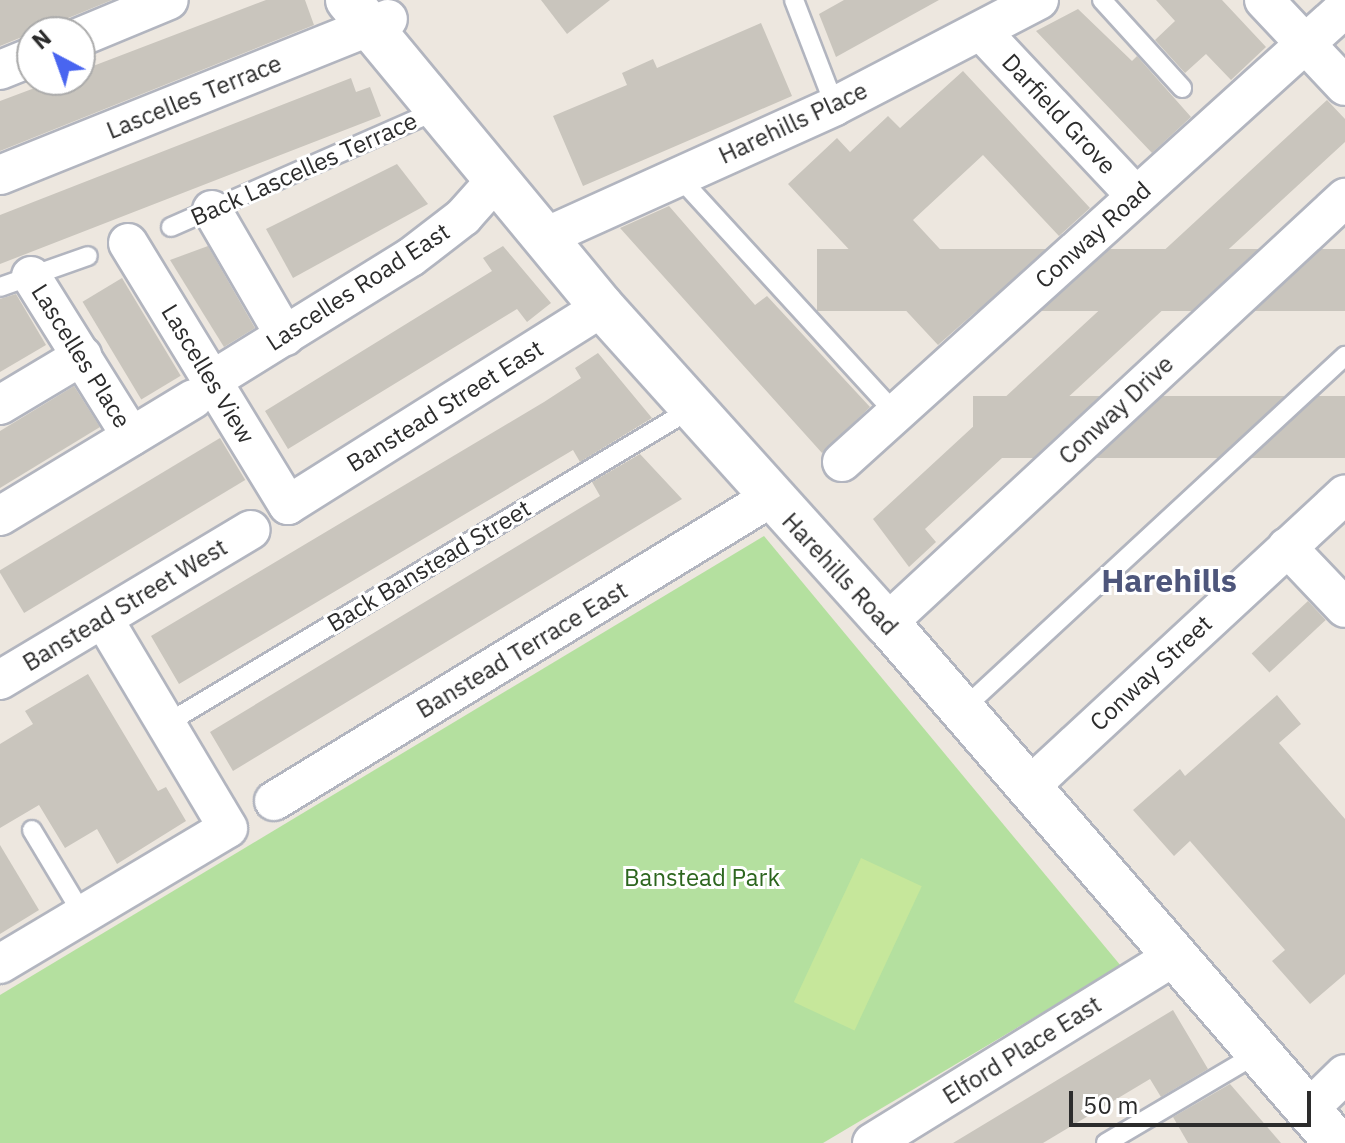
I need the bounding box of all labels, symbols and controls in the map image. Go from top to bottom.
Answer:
north arrow [16,16,96,96]
text: N [26,23,57,55]
street label: Darfield Grove [996,48,1122,180]
street label: Lascelles Terrace [102,49,286,145]
street label: Harehills Place [714,76,872,170]
street label: Back Lascelles Terrace [186,106,422,232]
street label: Conway Road [1029,176,1157,294]
street label: Lascelles Road East [261,217,455,357]
street label: Lascelles Place [25,279,137,433]
street label: Lascelles View [155,299,261,449]
street label: Banstead Street East [342,334,548,478]
street label: Conway Drive [1053,350,1179,470]
street label: Back Banstead Street [322,494,536,638]
street label: Harehills Road [776,507,904,641]
street label: Banstead Street West [18,533,232,677]
district label: Harehills [1101,561,1237,599]
street label: Banstead Terrace East [411,576,633,724]
street label: Conway Street [1084,609,1218,737]
park label: Banstead Park [624,864,780,892]
street label: Elford Place East [937,990,1107,1110]
scale bar [1073,1075,1315,1125]
text: 50 m [1083,1089,1138,1121]

